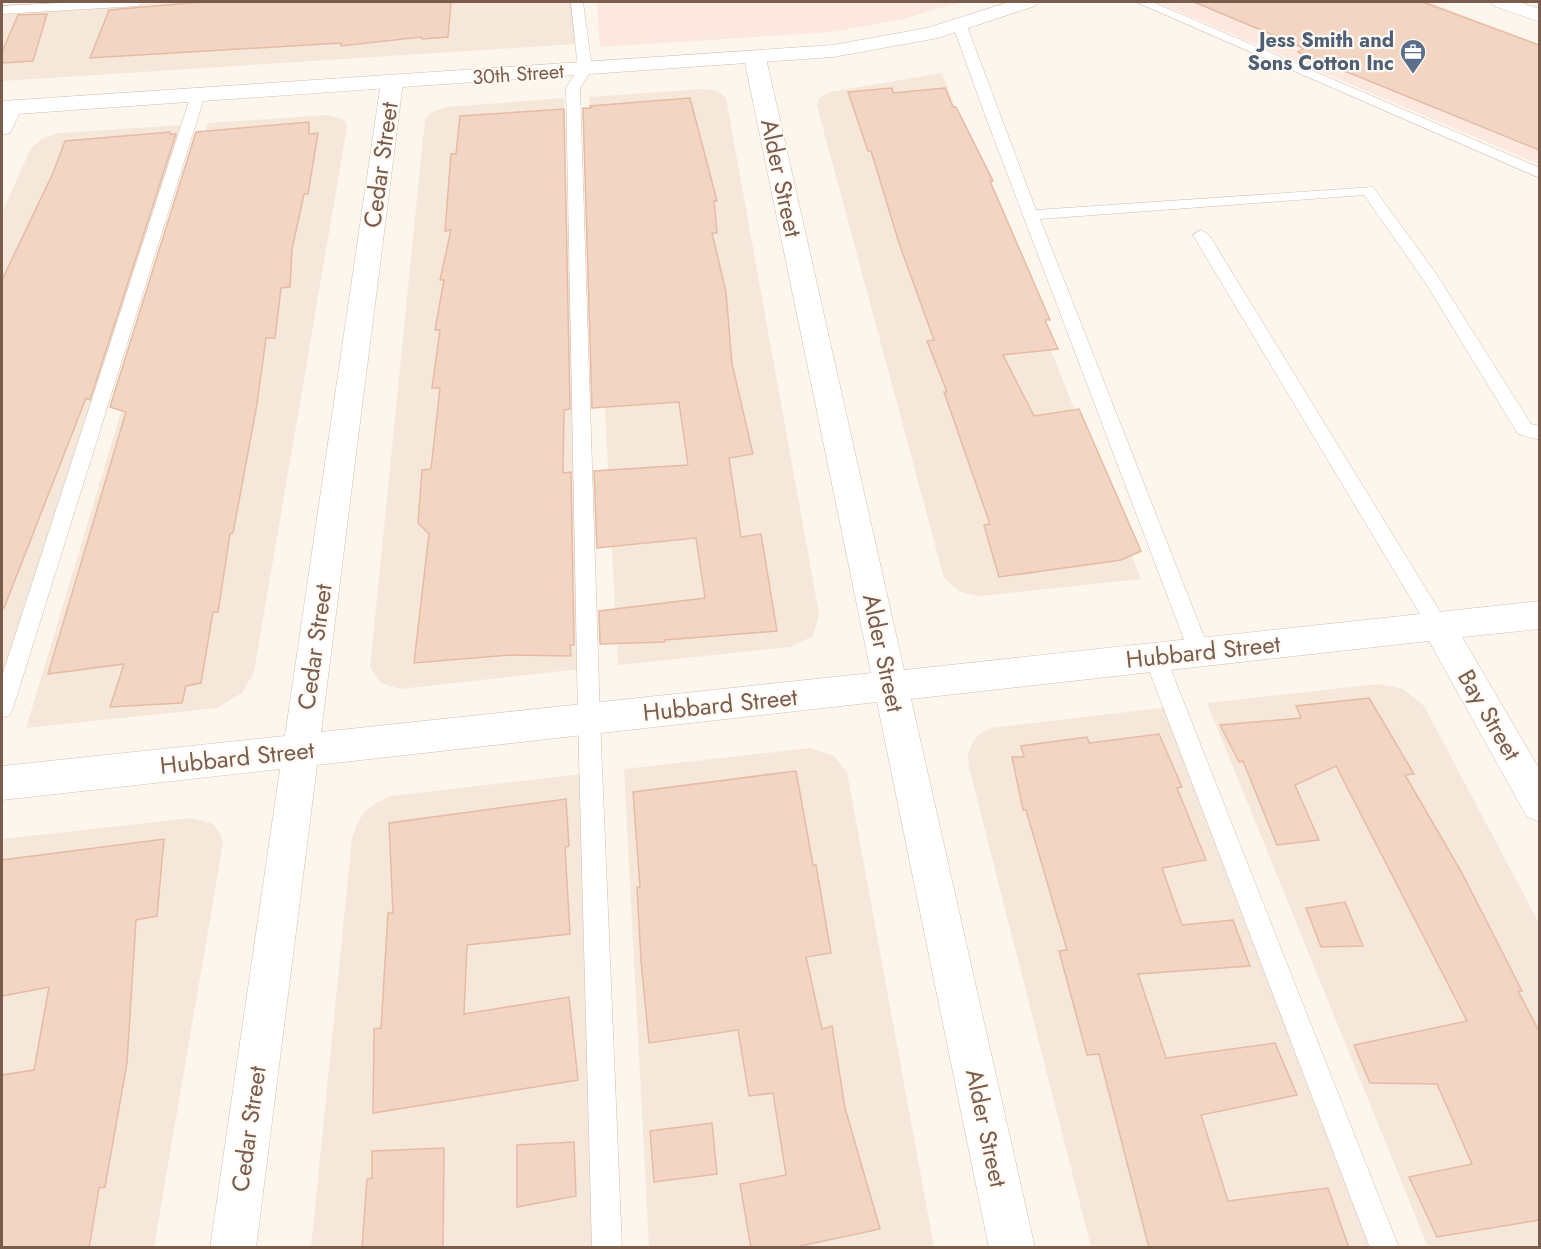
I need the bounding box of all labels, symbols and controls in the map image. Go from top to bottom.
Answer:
place label: Jess Smith and Sons Cotton Inc [1247,26,1394,78]
office icon: Jess Smith and Sons Cotton Inc [1398,37,1428,75]
street label: 30th Street [471,57,565,92]
street label: Cedar Street [354,100,407,230]
street label: Alder Street [752,116,811,240]
street label: Cedar Street [288,582,341,712]
street label: Alder Street [854,591,913,715]
street label: Hubbard Street [1124,626,1282,677]
street label: Bay Street [1449,663,1530,767]
street label: Hubbard Street [641,679,799,730]
street label: Hubbard Street [158,732,316,783]
street label: Cedar Street [222,1064,275,1194]
street label: Alder Street [957,1066,1016,1190]

